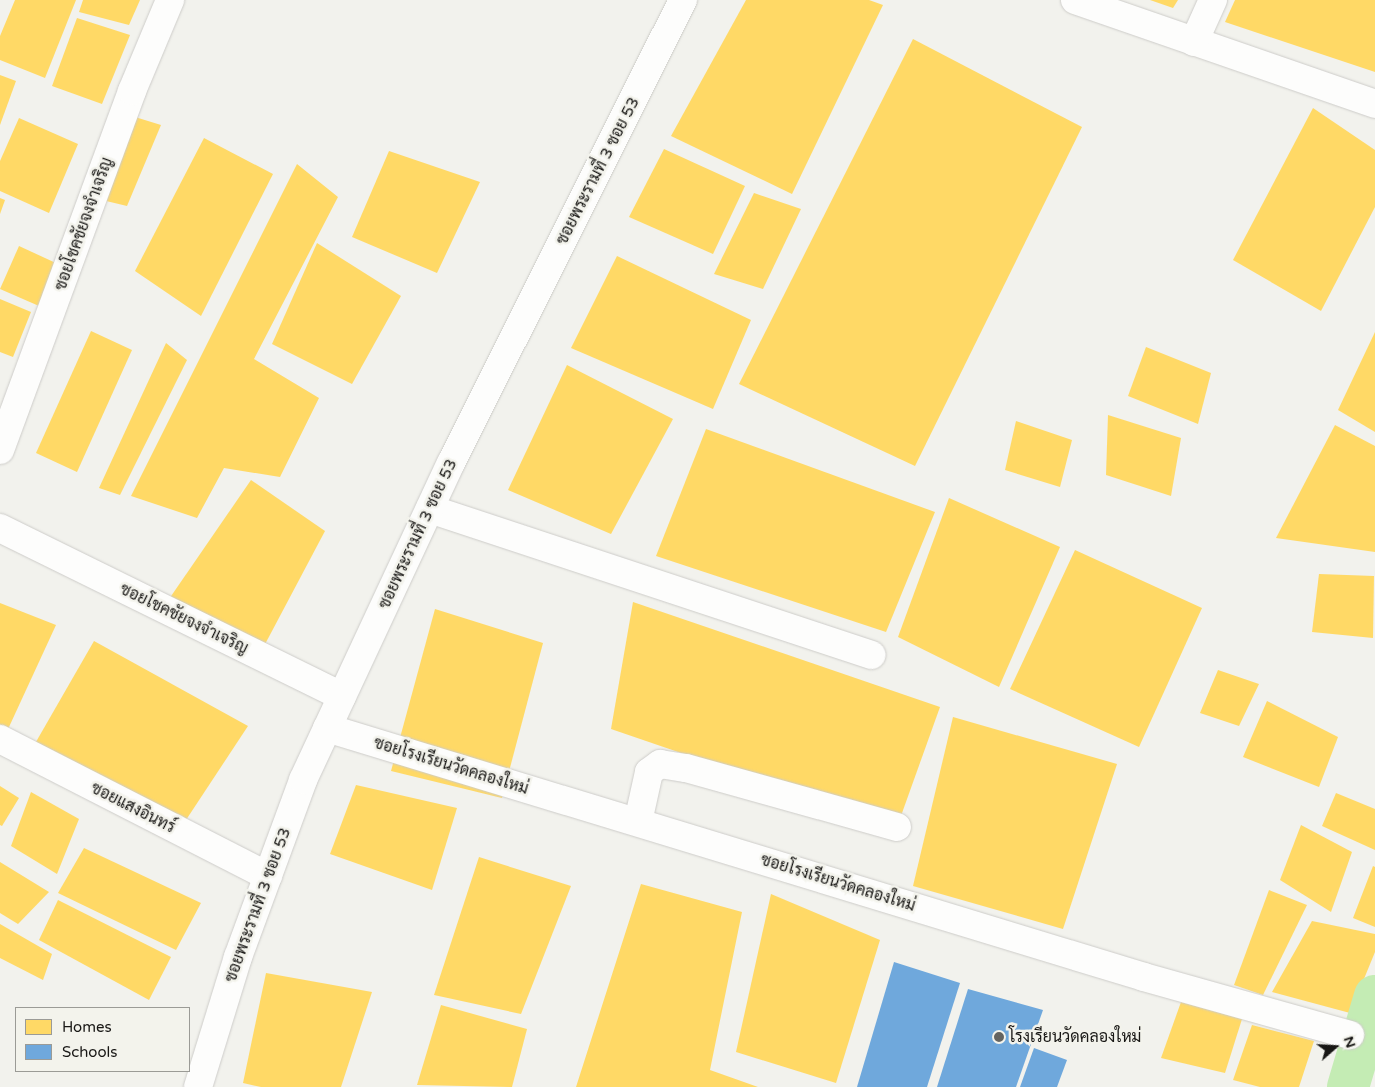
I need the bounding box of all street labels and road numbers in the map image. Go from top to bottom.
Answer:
street label: ซอยพระรามที่ 3 ซอย 53 [552,94,644,248]
street label: ซอยโชคชัยจงจำเจริญ [51,155,117,293]
street label: ซอยพระรามที่ 3 ซอย 53 [375,456,461,612]
street label: ซอยโชคชัยจงจำเจริญ [117,580,251,658]
street label: ซอยโรงเรียนวัดคลองใหม่ [371,733,531,799]
street label: ซอยแสงอินทร์ [88,779,178,837]
street label: ซอยพระรามที่ 3 ซอย 53 [221,825,295,985]
street label: ซอยโรงเรียนวัดคลองใหม่ [758,850,918,916]

